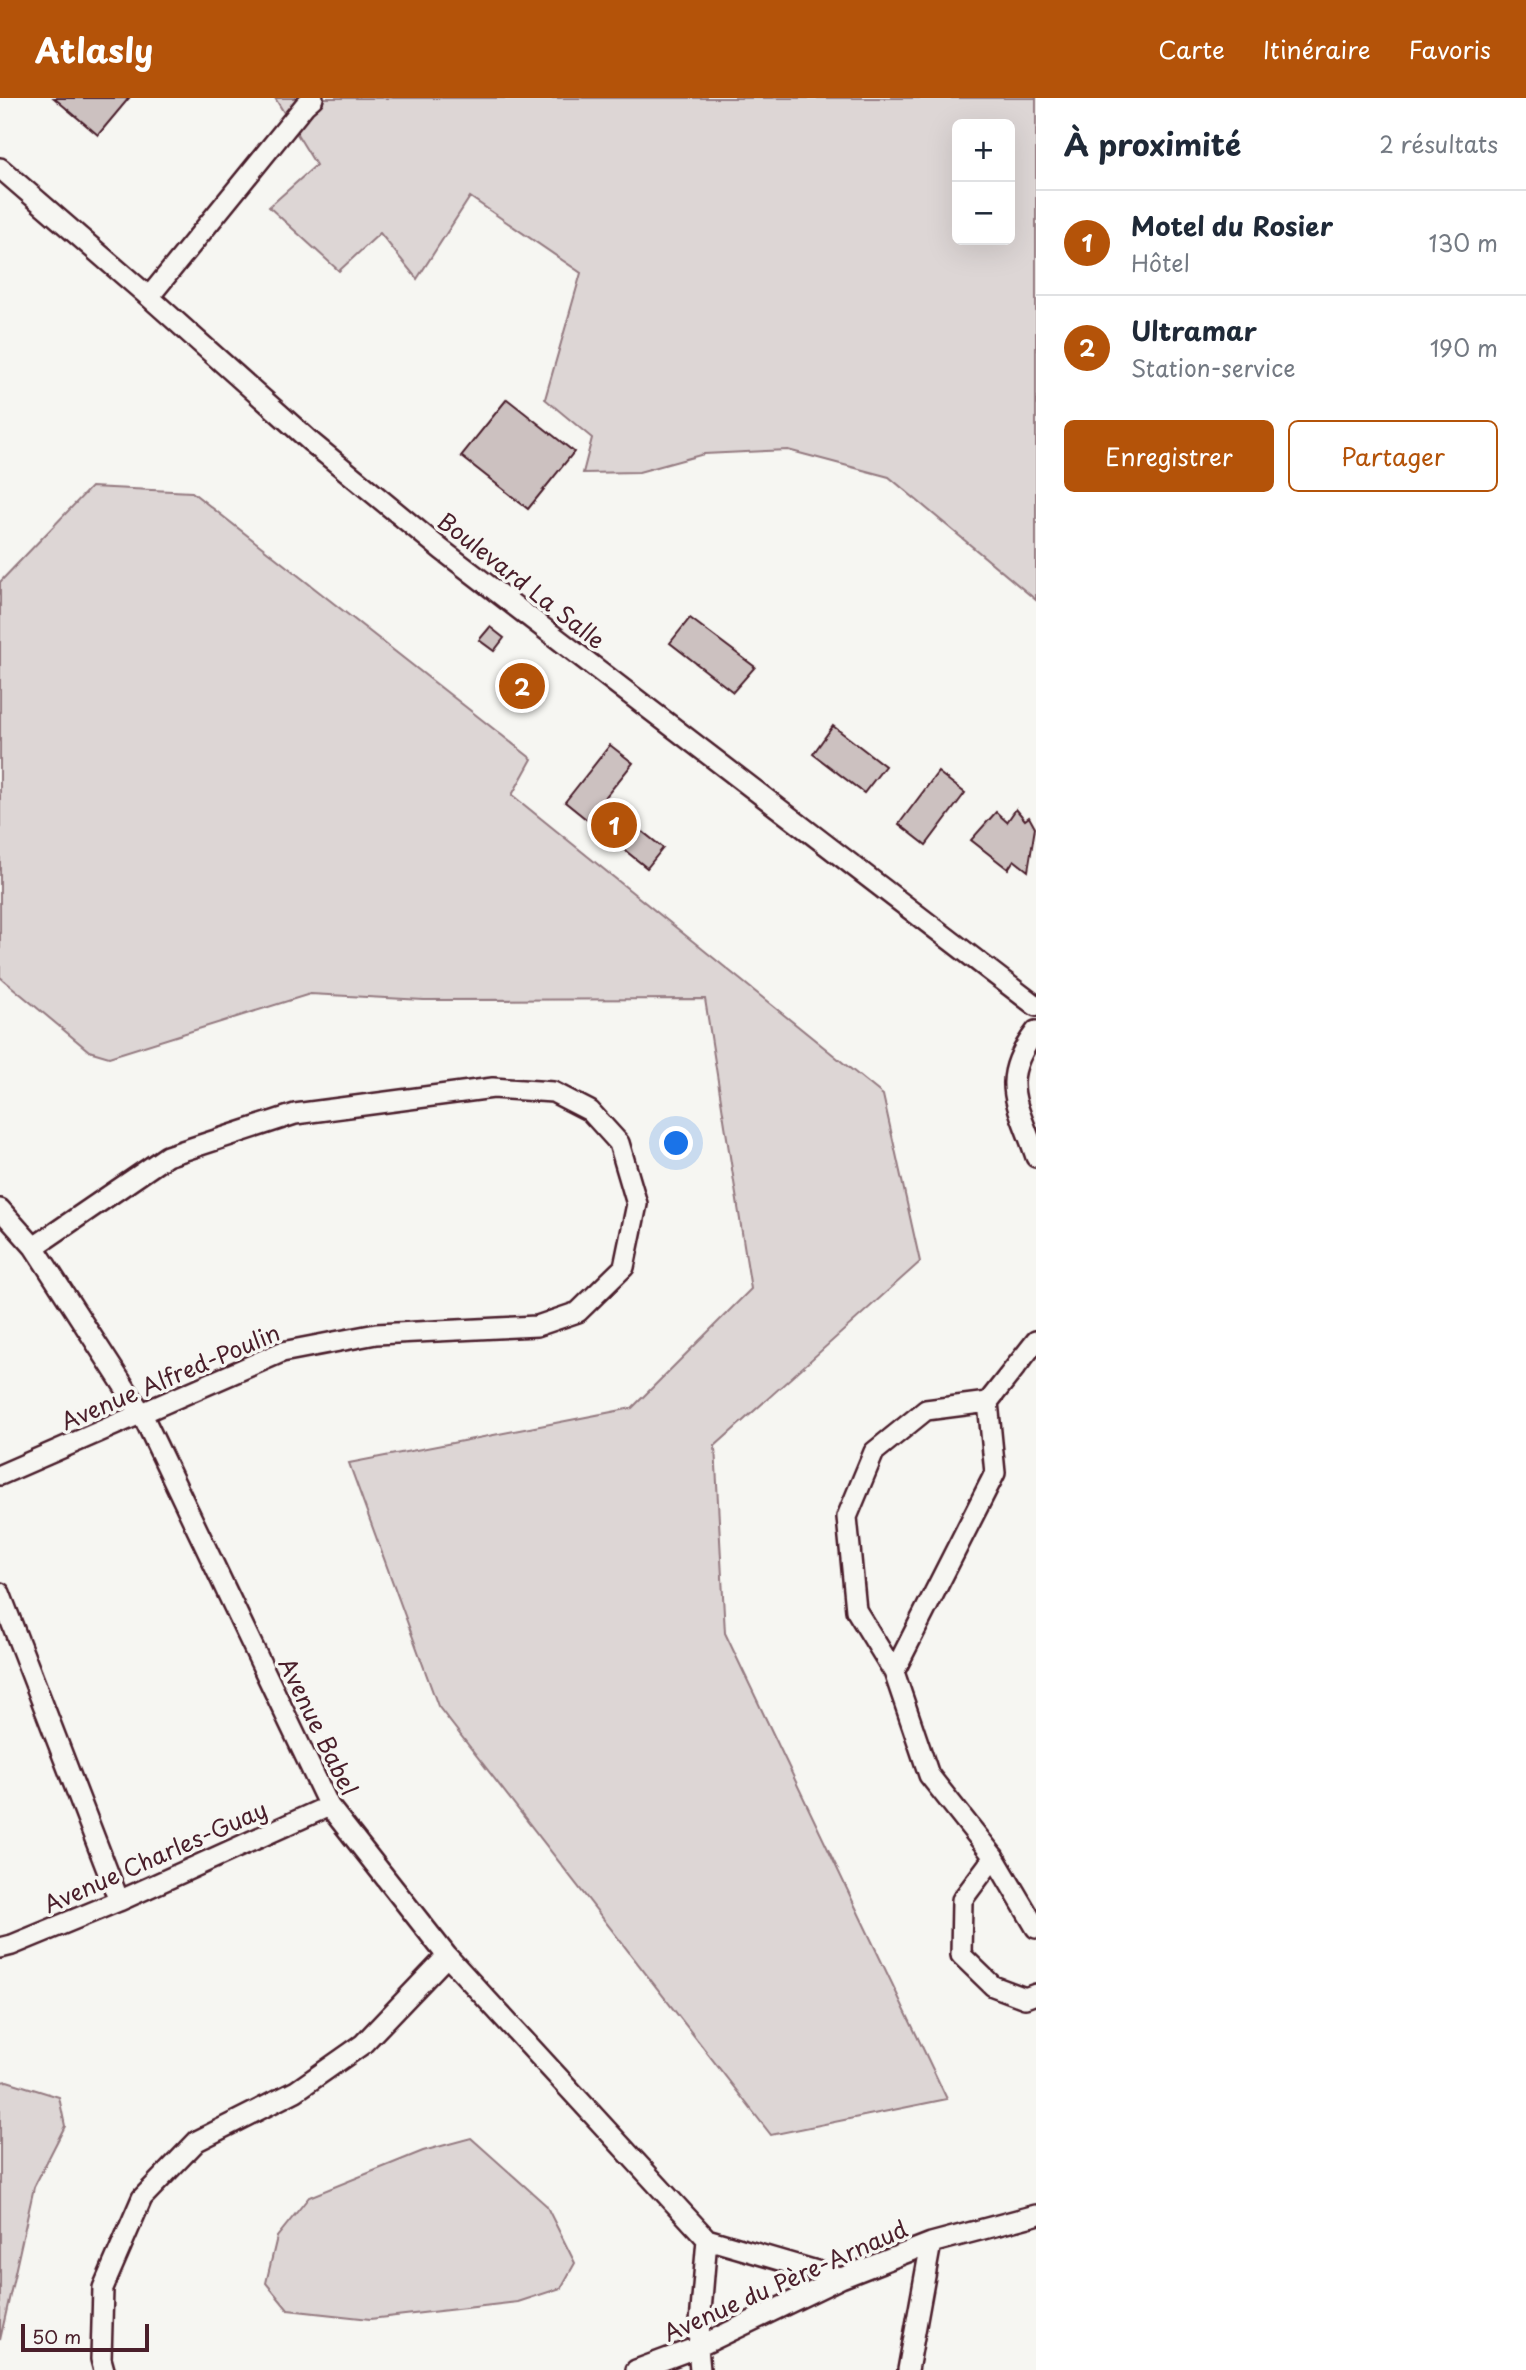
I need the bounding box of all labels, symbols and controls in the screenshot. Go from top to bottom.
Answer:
text: Atlasly [35,24,153,74]
text: Carte [1158,31,1225,67]
text: Itinéraire [1263,31,1371,67]
text: Favoris [1409,31,1491,67]
map controls [952,119,1015,245]
button: + [952,119,1015,182]
text: À proximité [1064,121,1241,166]
text: 2 résultats [1379,126,1498,161]
button: − [952,182,1015,245]
text: Motel du Rosier [1131,206,1333,245]
text: 1 [1082,225,1093,260]
text: 130 m [1428,225,1498,260]
text: Hôtel [1131,245,1190,280]
text: Ultramar [1131,311,1257,350]
text: 2 [1079,330,1095,365]
text: 190 m [1430,330,1498,365]
text: Station-service [1131,350,1295,385]
button: Enregistrer [1064,420,1274,492]
button: Partager [1288,420,1498,492]
street label: Boulevard La Salle [431,503,613,657]
pin: 2 [499,660,545,712]
pin: 1 [591,799,637,851]
your location [659,1126,693,1160]
street label: Avenue Alfred-Poulin [55,1314,285,1438]
street label: Avenue Babel [271,1651,367,1801]
street label: Avenue Charles-Guay [38,1791,272,1921]
street label: Avenue du Père-Arnaud [657,2210,913,2350]
scale bar [21,2321,149,2353]
text: 50 m [32,2322,81,2350]

